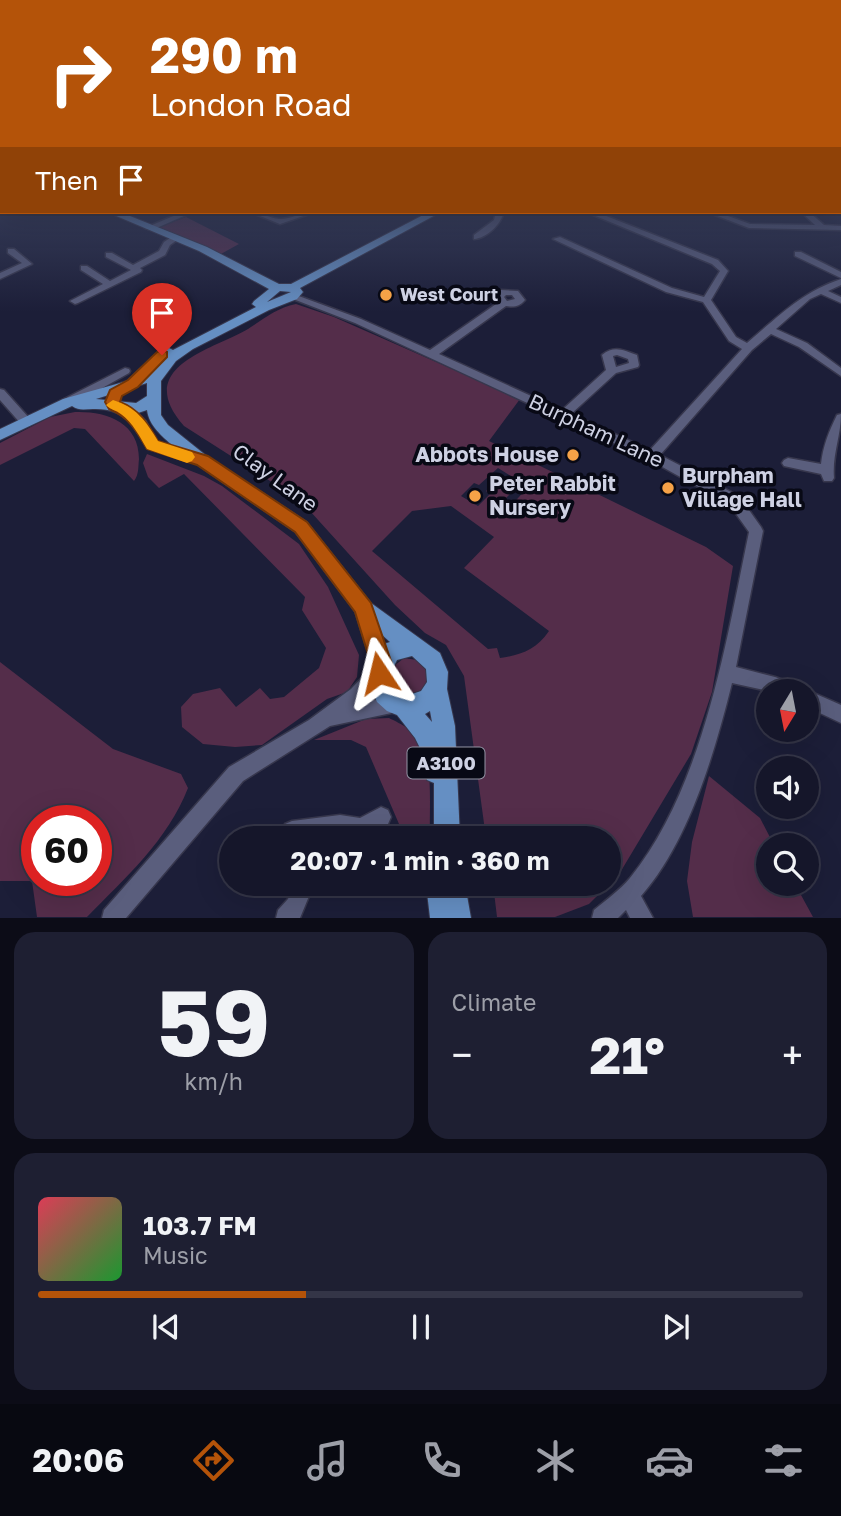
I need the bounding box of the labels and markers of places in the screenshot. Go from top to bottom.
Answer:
pin [132,283,192,355]
place label: West Court [400,283,498,305]
marker: West Court [378,287,394,303]
place label: Abbots House [415,441,559,467]
marker: Abbots House [565,447,581,463]
place label: Burpham Village Hall [682,462,802,512]
place label: Peter Rabbit Nursery [489,470,616,520]
marker: Burpham Village Hall [660,480,676,496]
marker: Peter Rabbit Nursery [467,488,483,504]

